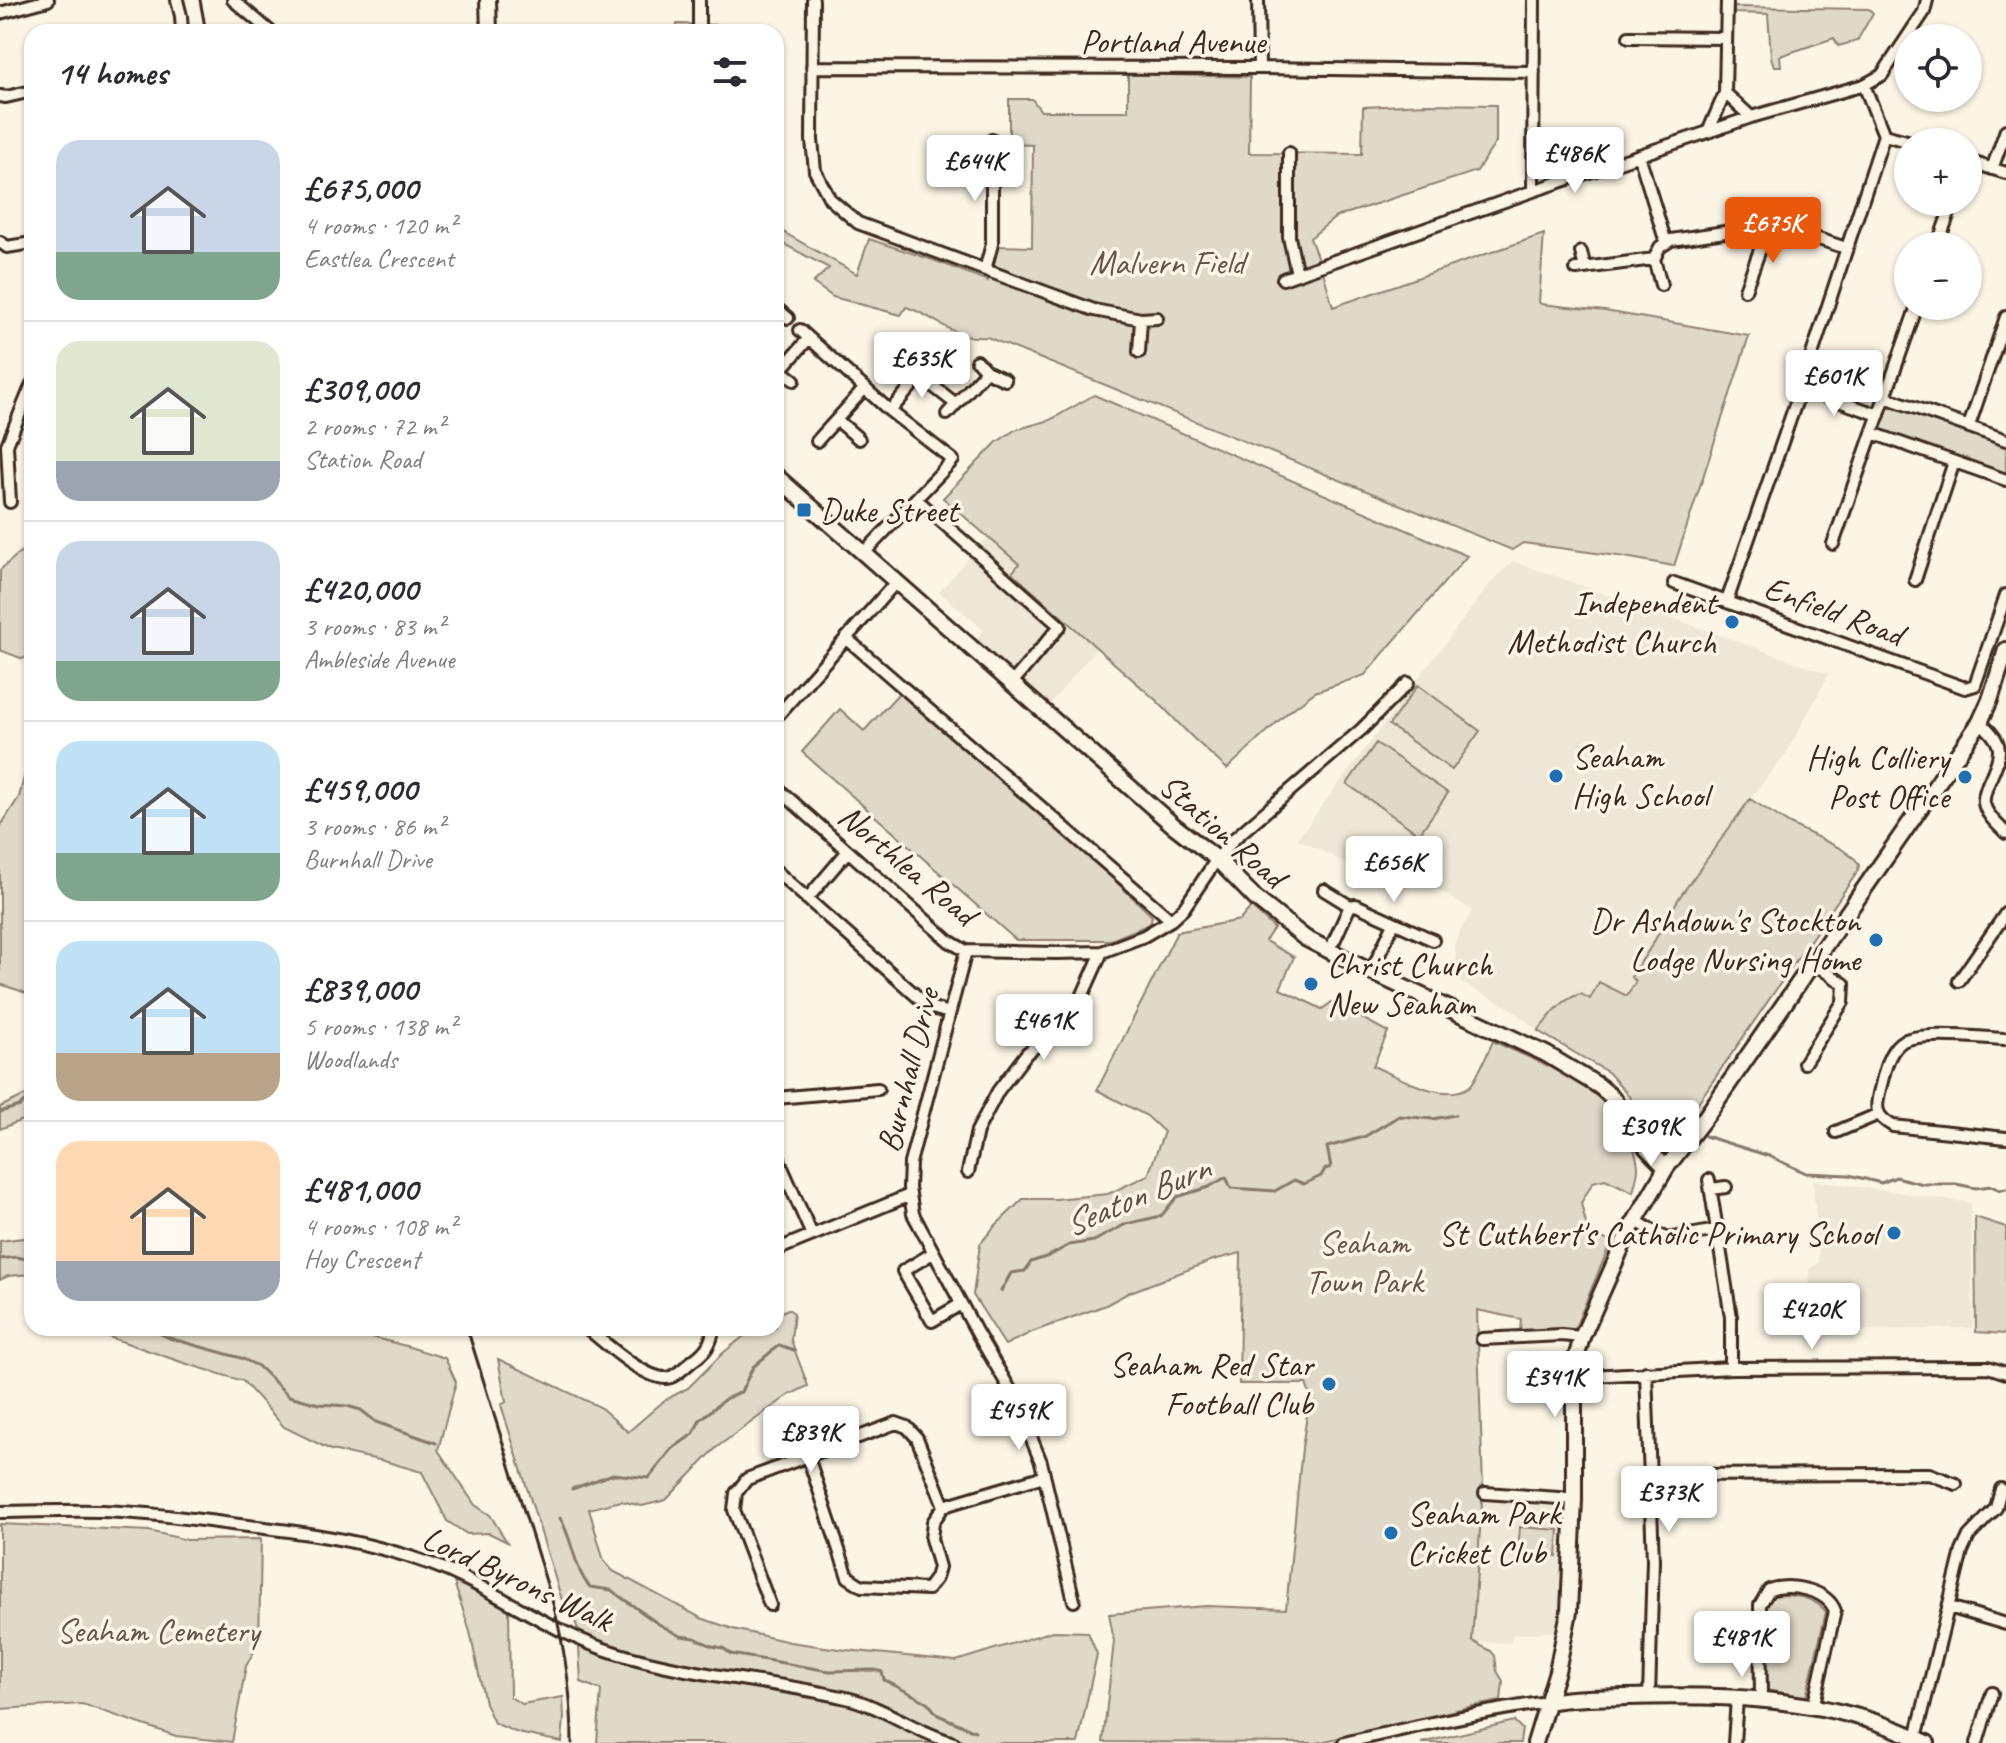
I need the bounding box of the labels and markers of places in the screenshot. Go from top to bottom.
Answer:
pin: £486K [1519,127,1631,195]
pin: £644K [919,135,1031,203]
pin: £675K [1717,197,1829,265]
pin: £635K [866,332,978,400]
pin: £601K [1778,350,1890,418]
place label: Duke Street [820,489,961,532]
marker: Duke Street [795,501,813,519]
place label: Independent Methodist Church [1507,581,1720,663]
marker: Independent Methodist Church [1723,613,1741,631]
place label: Seaham High School [1572,735,1715,817]
place label: High Colliery Post Office [1806,736,1952,818]
marker: Seaham High School [1547,767,1565,785]
marker: High Colliery Post Office [1956,768,1974,786]
pin: £656K [1338,836,1450,904]
place label: Dr Ashdown's Stockton Lodge Nursing Home [1590,899,1862,981]
marker: Dr Ashdown's Stockton Lodge Nursing Home [1867,931,1885,949]
place label: Christ Church New Seaham [1327,943,1494,1025]
marker: Christ Church New Seaham [1302,975,1320,993]
pin: £461K [988,994,1100,1062]
pin: £309K [1595,1100,1707,1168]
place label: St Cuthbert's Catholic Primary School [1438,1212,1884,1255]
marker: St Cuthbert's Catholic Primary School [1885,1224,1903,1242]
pin: £420K [1756,1283,1868,1351]
place label: Seaham Red Star Football Club [1110,1343,1316,1425]
pin: £341K [1499,1351,1611,1419]
marker: Seaham Red Star Football Club [1320,1375,1338,1393]
pin: £459K [963,1384,1075,1452]
pin: £839K [755,1406,867,1474]
pin: £373K [1613,1466,1725,1534]
place label: Seaham Park Cricket Club [1407,1492,1563,1574]
marker: Seaham Park Cricket Club [1382,1524,1400,1542]
pin: £481K [1686,1611,1798,1679]

